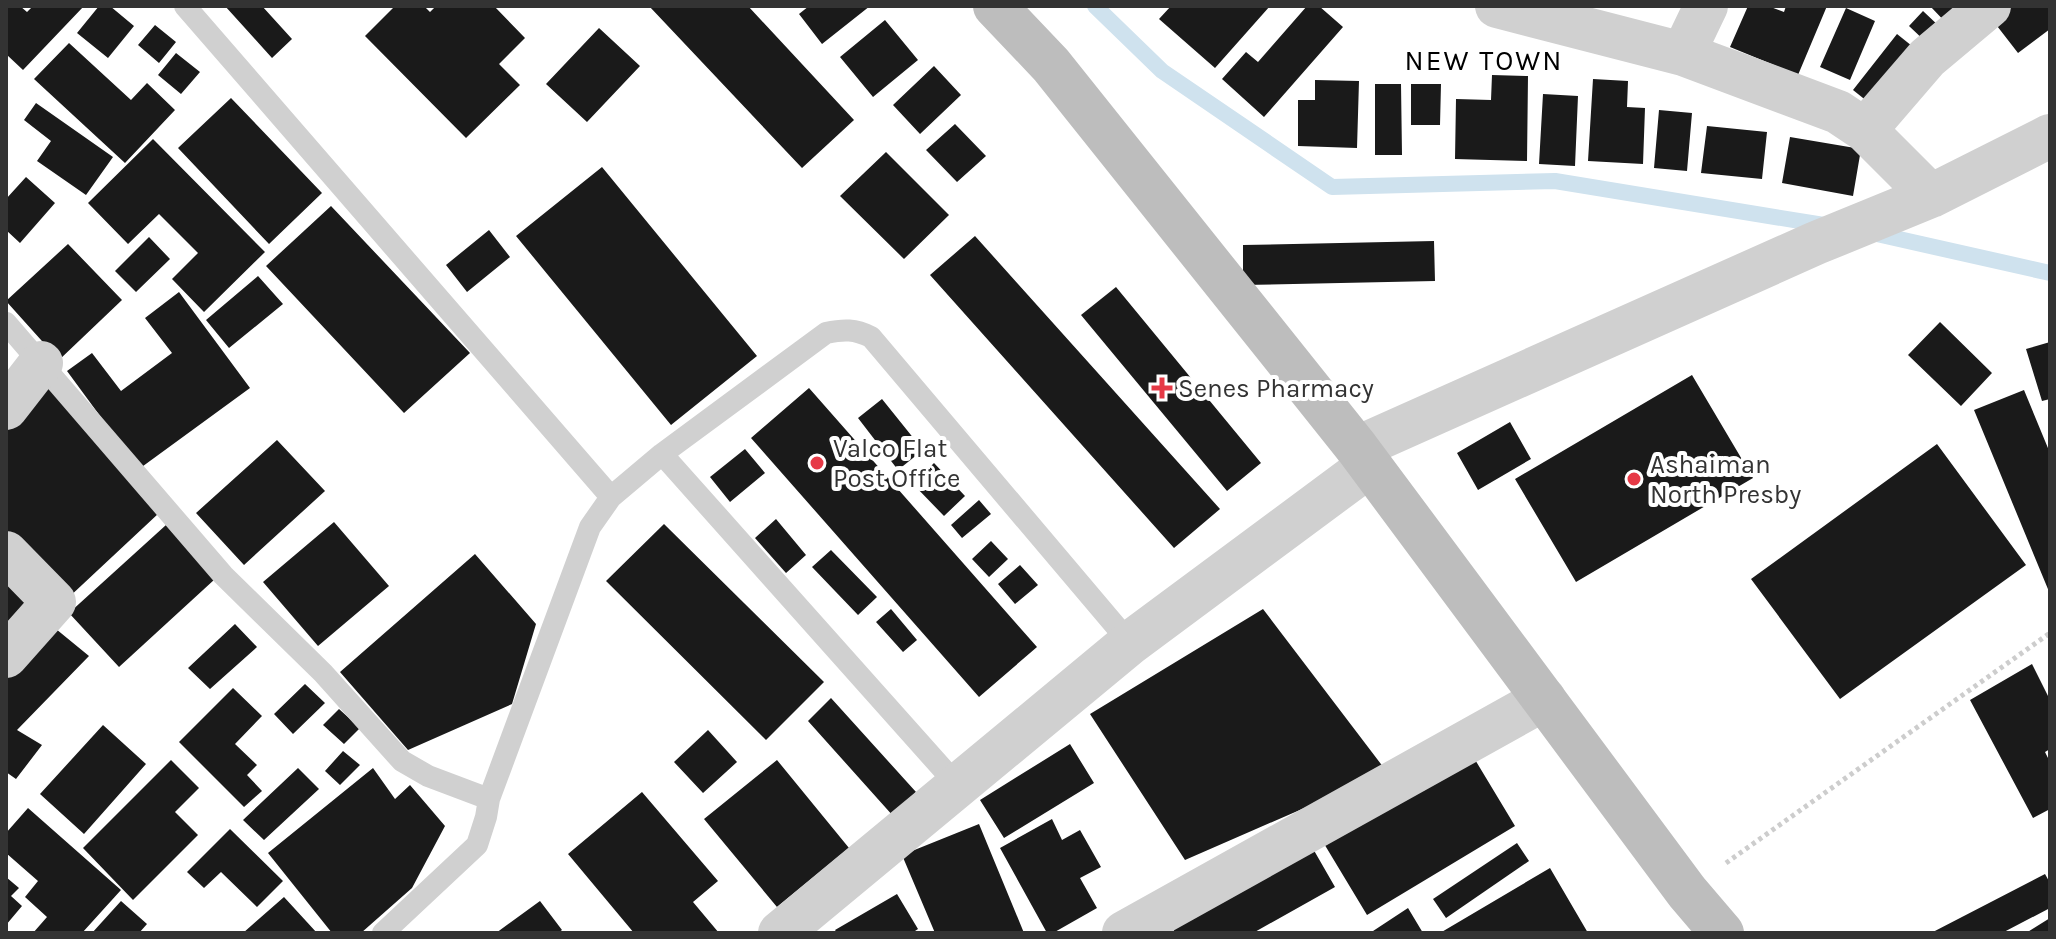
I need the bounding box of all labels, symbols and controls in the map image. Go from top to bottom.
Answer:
district label: NEW TOWN [1405,44,1563,77]
place label: Senes Pharmacy [1178,373,1374,404]
marker: Senes Pharmacy [1153,379,1171,397]
place label: Valco Flat Post Office [833,433,960,494]
place label: Ashaiman North Presby [1650,449,1801,510]
marker: Valco Flat Post Office [808,454,826,472]
marker: Ashaiman North Presby [1625,470,1643,488]

